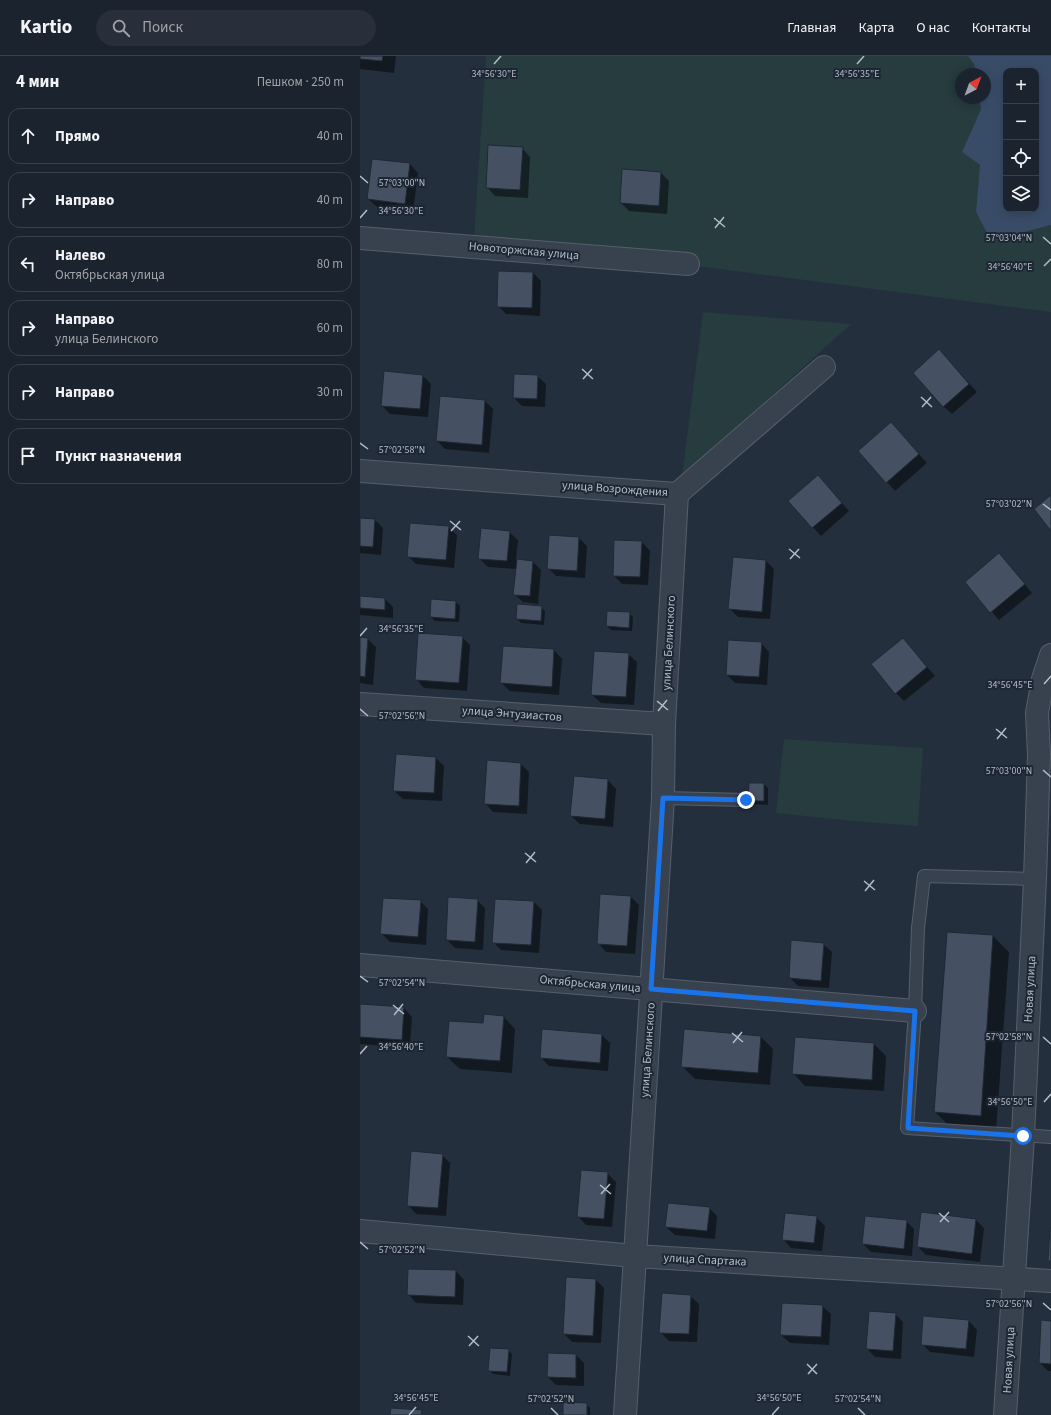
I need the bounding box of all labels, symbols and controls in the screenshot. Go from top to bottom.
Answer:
search box [96,10,376,46]
text: Kartio [20,14,72,41]
icon: search [110,17,132,39]
text: Поиск [142,17,183,38]
text: Главная [787,18,836,38]
text: Карта [858,18,894,38]
text: О нас [916,18,950,38]
text: Контакты [972,18,1031,38]
text: 34°56'30"E [471,67,517,81]
text: 34°56'35"E [834,67,880,81]
north arrow [955,68,991,104]
map controls [1003,68,1039,212]
button: + [1003,68,1039,104]
text: 4 мин [16,70,59,94]
text: Пешком · 250 m [257,73,344,91]
button: − [1003,104,1039,140]
icon: ahead [17,125,39,147]
text: Прямо [55,126,100,147]
text: 40 m [317,127,343,145]
button: locate [1003,140,1039,176]
text: 57°03'00"N [379,176,425,190]
button: layers [1003,176,1039,212]
icon: right [17,189,39,211]
text: Направо [55,190,114,211]
text: 40 m [317,191,343,209]
text: 34°56'30"E [378,204,424,218]
text: 57°03'04"N [986,231,1032,245]
street label: Новоторжская улица [468,238,580,264]
text: Налево [55,245,106,266]
icon: left [17,253,39,275]
text: 80 m [317,255,343,273]
text: 34°56'40"E [987,260,1033,274]
text: Октябрьская улица [55,266,165,284]
text: Направо [55,309,114,330]
icon: right [17,317,39,339]
text: 60 m [317,319,343,337]
text: улица Белинского [55,330,158,348]
icon: right [17,381,39,403]
text: Направо [55,382,114,403]
text: 30 m [317,383,343,401]
text: 57°02'58"N [379,443,425,457]
icon: arrive [17,445,39,467]
text: Пункт назначения [55,446,182,467]
street label: улица Возрождения [561,477,669,501]
text: 57°03'02"N [986,497,1032,511]
street label: улица Белинского [658,595,680,691]
text: 34°56'35"E [378,622,424,636]
text: 34°56'45"E [987,678,1033,692]
street label: улица Энтузиастов [462,702,562,726]
text: 57°02'56"N [379,709,425,723]
text: 57°03'00"N [986,764,1032,778]
route end [737,791,755,809]
street label: Новая улица [1020,955,1040,1023]
street label: Октябрьская улица [539,971,641,997]
text: 57°02'54"N [379,976,425,990]
street label: улица Белинского [636,1002,660,1098]
text: 57°02'58"N [986,1030,1032,1044]
text: 34°56'40"E [378,1040,424,1054]
text: 34°56'50"E [987,1095,1033,1109]
route start [1014,1127,1032,1145]
text: 57°02'52"N [379,1243,425,1257]
street label: улица Спартака [663,1249,747,1271]
text: 57°02'56"N [986,1297,1032,1311]
street label: Новая улица [999,1326,1019,1394]
text: 34°56'45"E [393,1391,439,1405]
text: 34°56'50"E [756,1391,802,1405]
text: 57°02'52"N [528,1392,574,1406]
text: 57°02'54"N [835,1392,881,1406]

